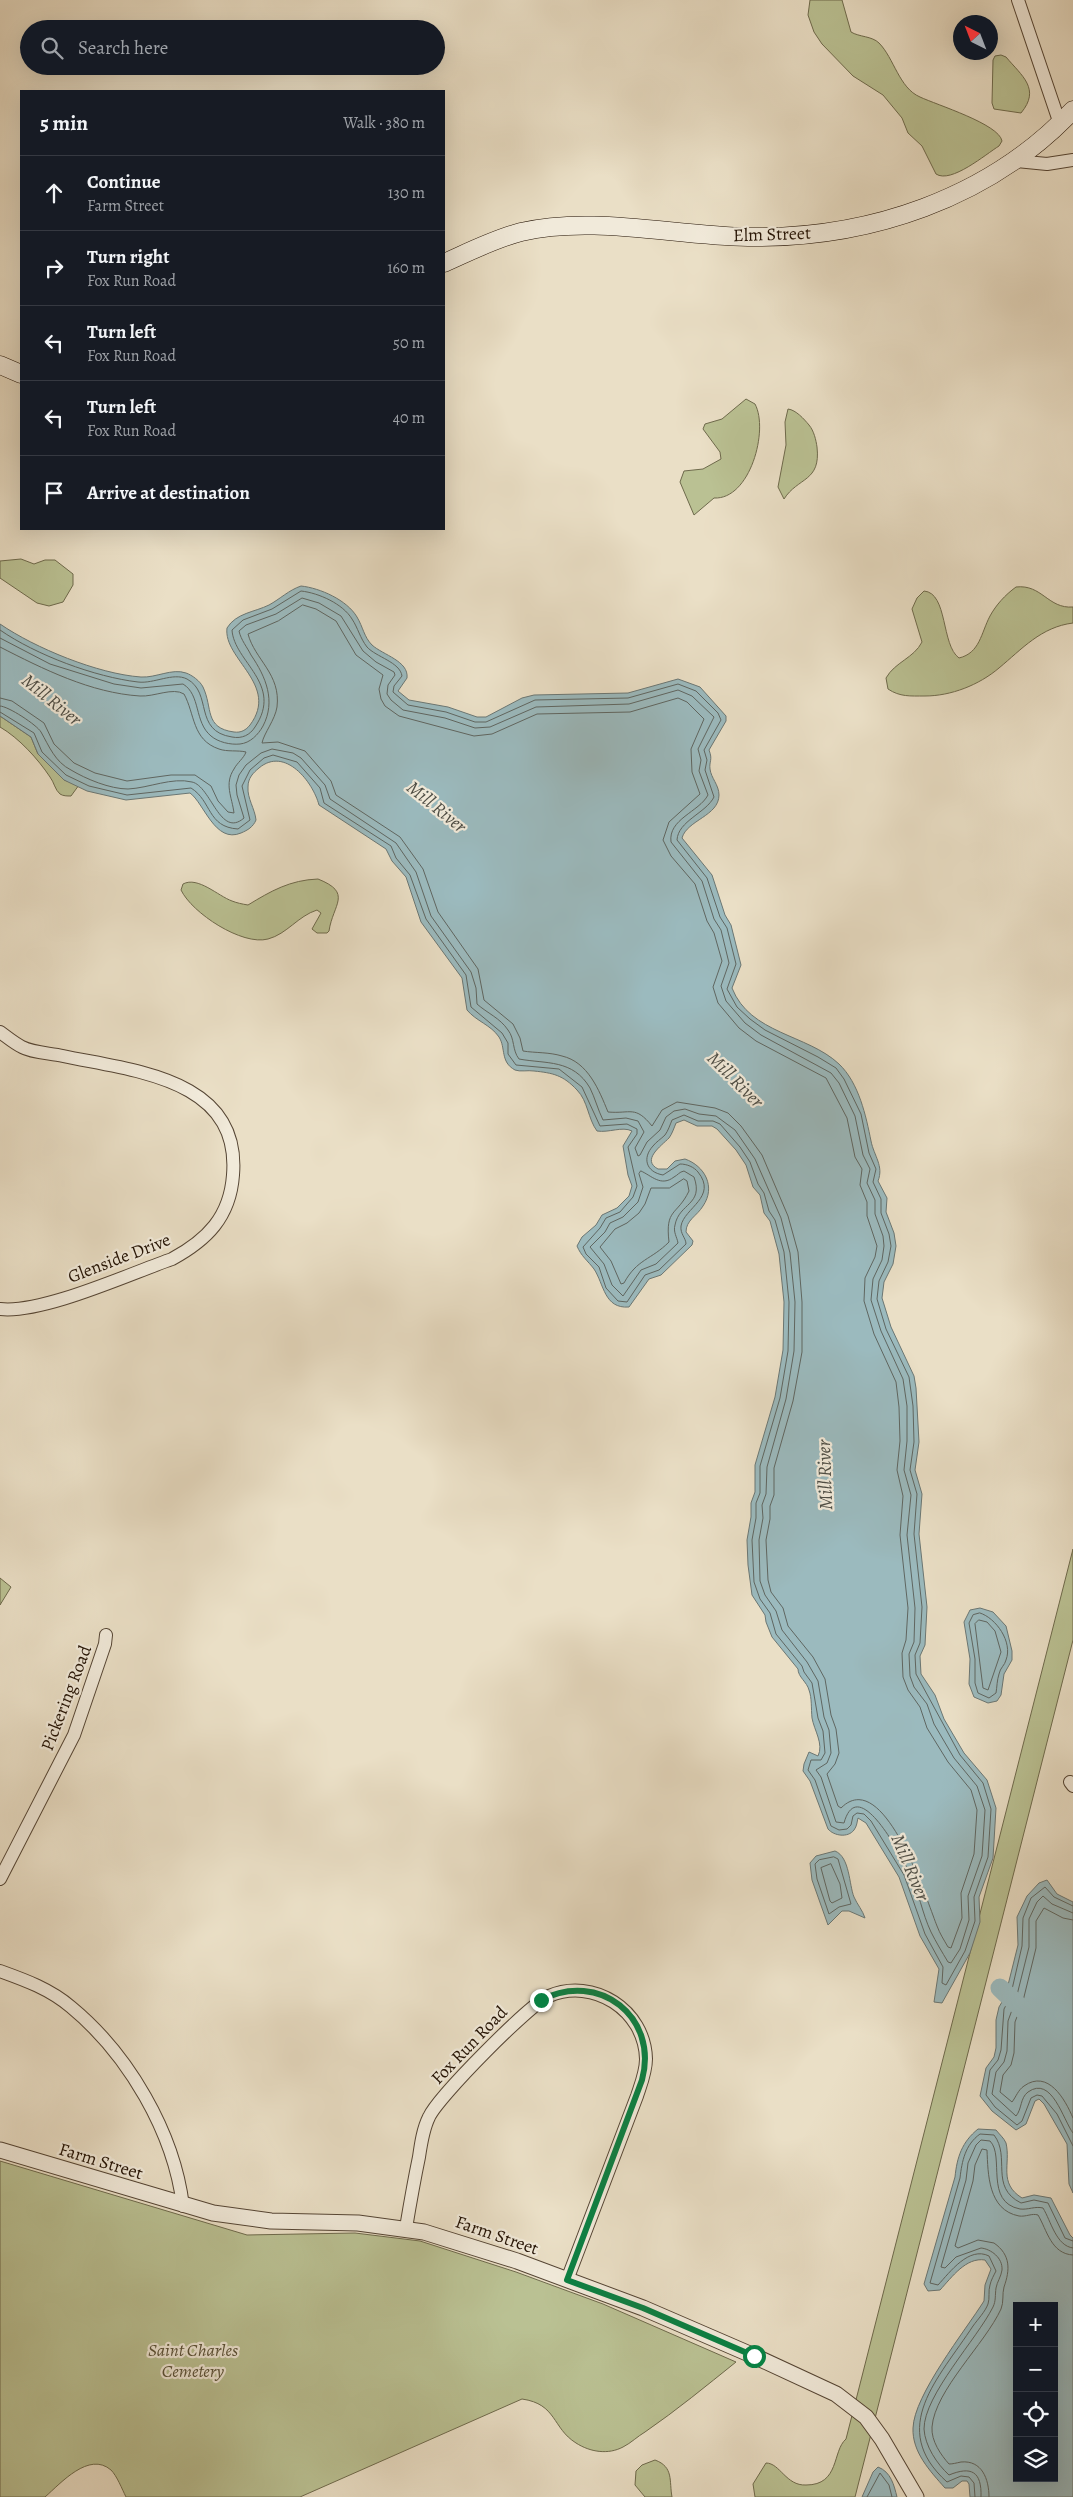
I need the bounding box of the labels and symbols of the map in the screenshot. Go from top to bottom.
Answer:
north arrow [953,15,998,60]
street label: Elm Street [733,221,811,247]
water label: Mill River [16,668,88,733]
water label: Mill River [401,775,473,840]
water label: Mill River [701,1046,770,1115]
street label: Glenside Drive [64,1227,174,1289]
water label: Mill River [811,1438,839,1510]
street label: Pickering Road [35,1642,97,1754]
water label: Mill River [884,1830,936,1906]
route end [530,1989,553,2012]
street label: Fox Run Road [426,2000,513,2089]
street label: Farm Street [56,2137,146,2185]
street label: Farm Street [452,2210,542,2260]
park label: Saint Charles Cemetery [148,2338,238,2383]
route start [743,2345,766,2368]

